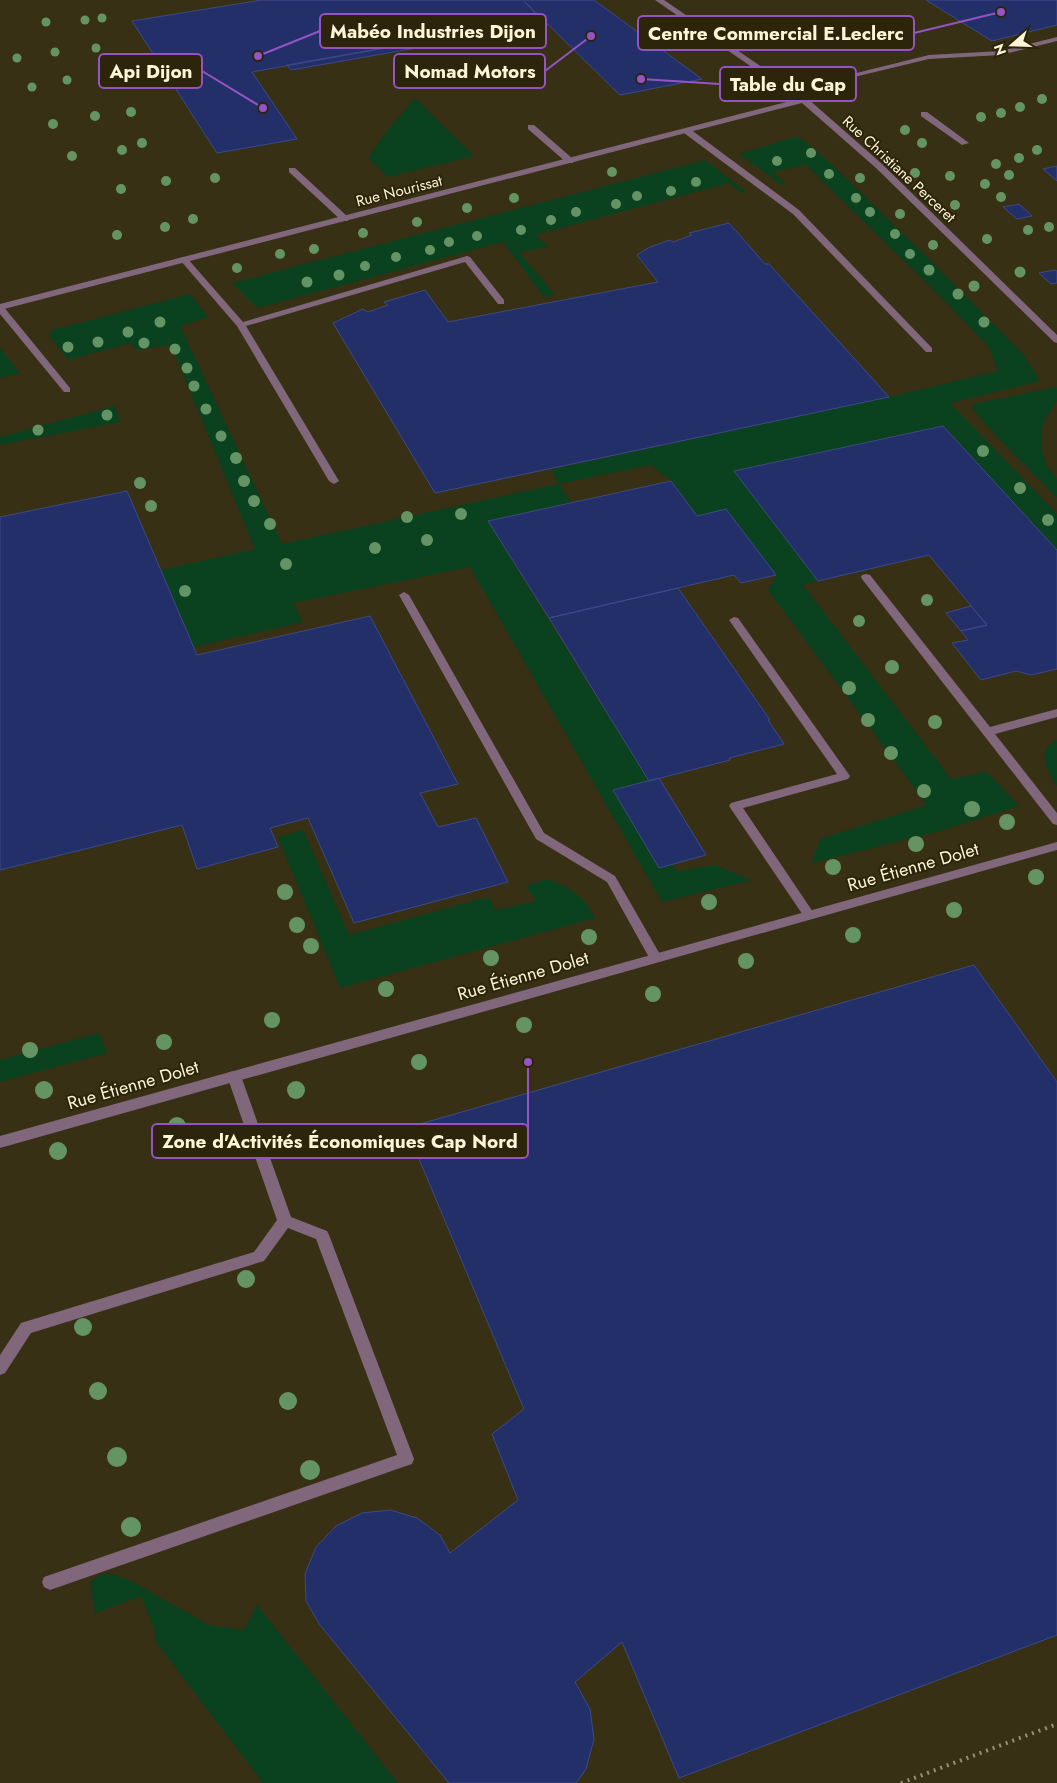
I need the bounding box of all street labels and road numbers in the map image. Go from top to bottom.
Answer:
street label: Rue Christiane Perceret [837,110,961,228]
street label: Rue Nourissat [354,170,445,212]
street label: Rue Étienne Dolet [844,836,982,898]
street label: Rue Étienne Dolet [454,945,592,1007]
street label: Rue Étienne Dolet [64,1054,202,1116]

